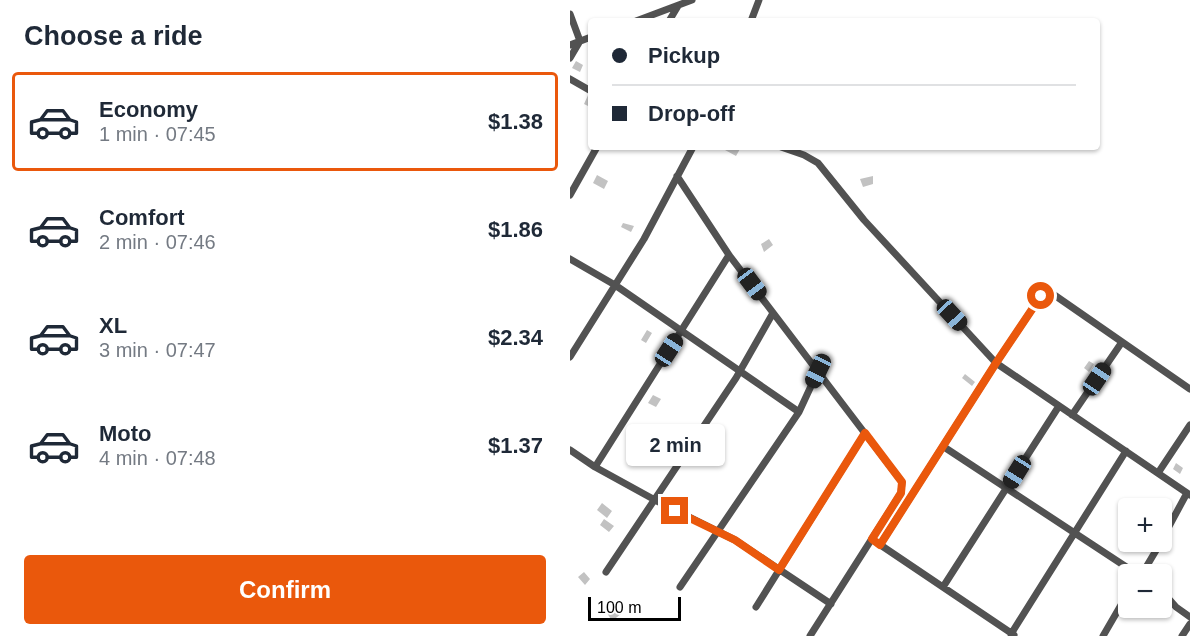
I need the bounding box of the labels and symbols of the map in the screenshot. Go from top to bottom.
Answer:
car [734,264,770,304]
route start [1027,282,1054,309]
car [933,296,971,334]
car [652,330,686,370]
car [802,351,834,391]
car [1079,359,1115,399]
callout: 2 min [626,424,724,466]
car [1000,452,1034,492]
route end [661,497,688,524]
scale bar [588,594,681,622]

